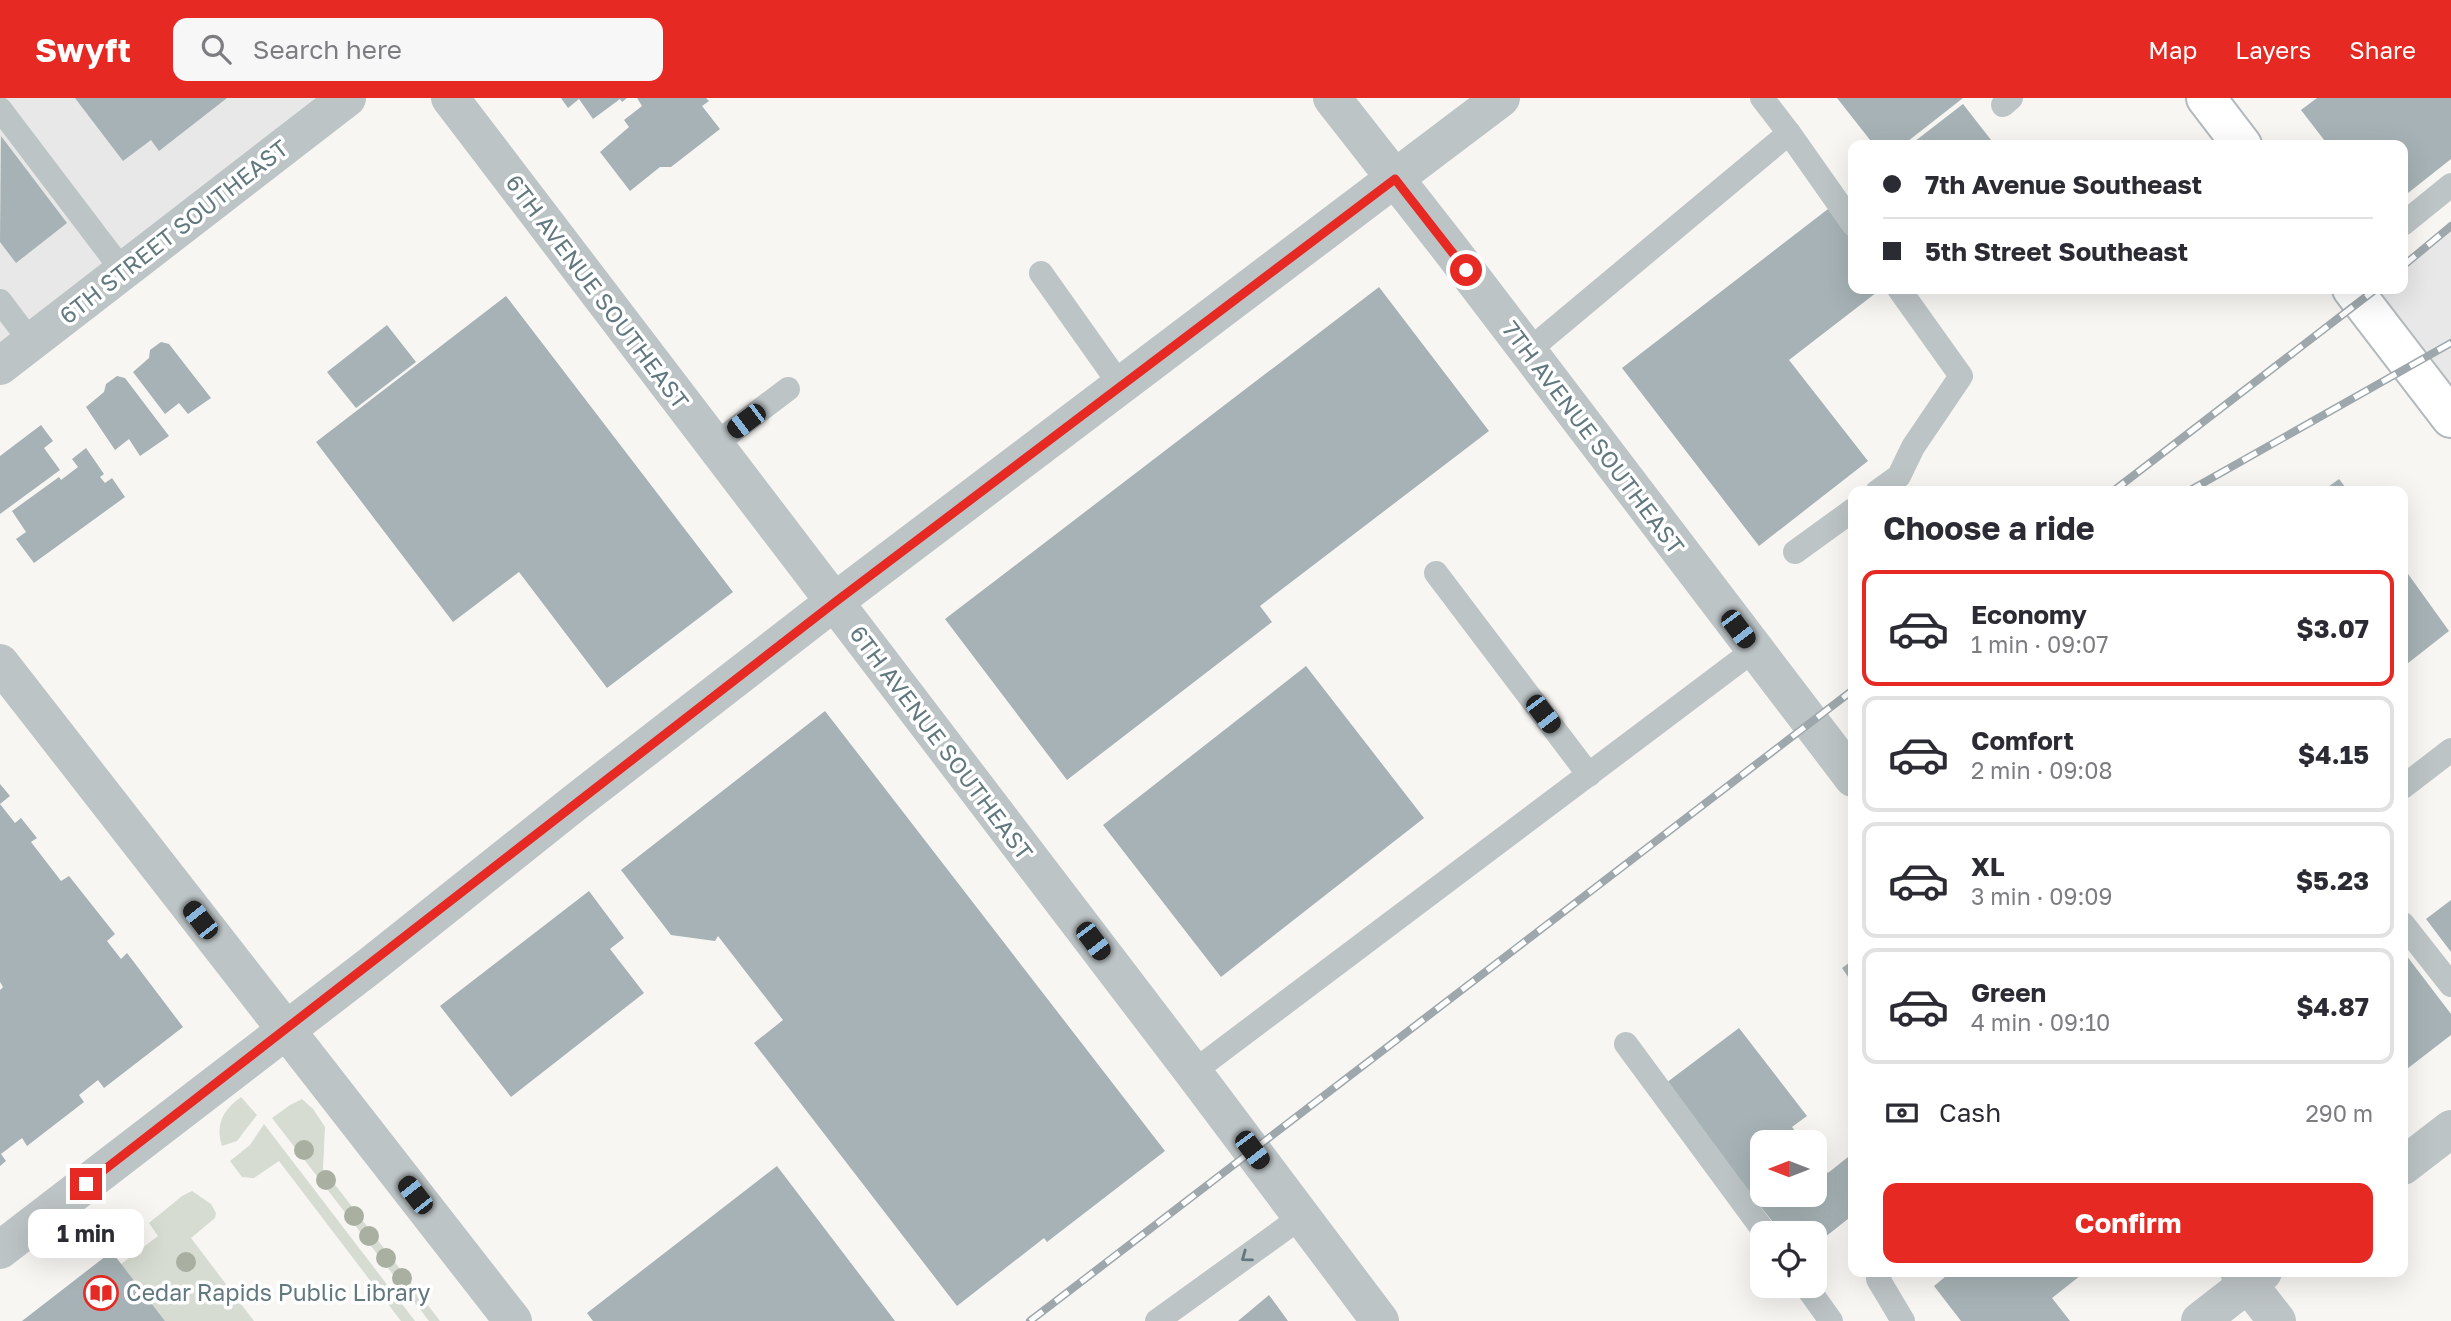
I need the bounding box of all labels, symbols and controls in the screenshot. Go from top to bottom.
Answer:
search box [173,18,663,81]
text: Swyft [35,30,131,69]
icon: search [197,30,235,68]
text: Search here [253,34,402,65]
text: Map [2148,35,2197,64]
text: Layers [2235,35,2311,64]
text: Share [2349,35,2416,64]
street label: 6TH STREET SOUTHEAST [54,133,293,329]
street label: 6TH AVENUE SOUTHEAST [500,169,695,414]
text: 7th Avenue Southeast [1925,169,2202,200]
text: 5th Street Southeast [1925,236,2188,267]
route start [1450,254,1482,286]
street label: 7TH AVENUE SOUTHEAST [1497,315,1691,560]
car [723,400,770,442]
text: Choose a ride [1883,509,2095,547]
icon: car [1887,597,1950,660]
text: Economy [1971,599,2087,630]
car [1717,606,1760,652]
text: $3.07 [2296,613,2369,644]
street label: 6TH AVENUE SOUTHEAST [844,620,1039,865]
text: 1 min · 09:07 [1971,630,2109,658]
car [1522,691,1565,737]
icon: car [1887,723,1950,786]
text: Comfort [1971,725,2074,756]
text: $4.15 [2298,739,2369,770]
text: 2 min · 09:08 [1971,756,2113,784]
icon: car [1887,849,1950,912]
text: XL [1971,851,2005,882]
text: $5.23 [2296,865,2369,896]
text: 3 min · 09:09 [1971,882,2113,910]
car [179,897,222,943]
car [1072,918,1115,964]
icon: car [1887,975,1950,1038]
text: Green [1971,977,2046,1008]
text: $4.87 [2296,991,2369,1022]
text: 4 min · 09:10 [1971,1008,2110,1036]
icon: cash [1883,1094,1921,1132]
text: Cash [1939,1097,2001,1128]
text: 290 m [2305,1099,2373,1127]
car [1231,1127,1274,1173]
north arrow [1750,1130,1827,1208]
map controls [1750,1130,1827,1298]
route end [70,1168,102,1200]
car [394,1172,437,1218]
button: Confirm [1883,1183,2373,1263]
callout: 1 min [28,1208,144,1258]
text: 1 min [57,1219,115,1247]
button: locate [1750,1221,1827,1298]
one-way arrow [1241,1249,1254,1261]
library icon: Cedar Rapids Public Library [82,1274,120,1312]
place label: Cedar Rapids Public Library [126,1278,430,1306]

